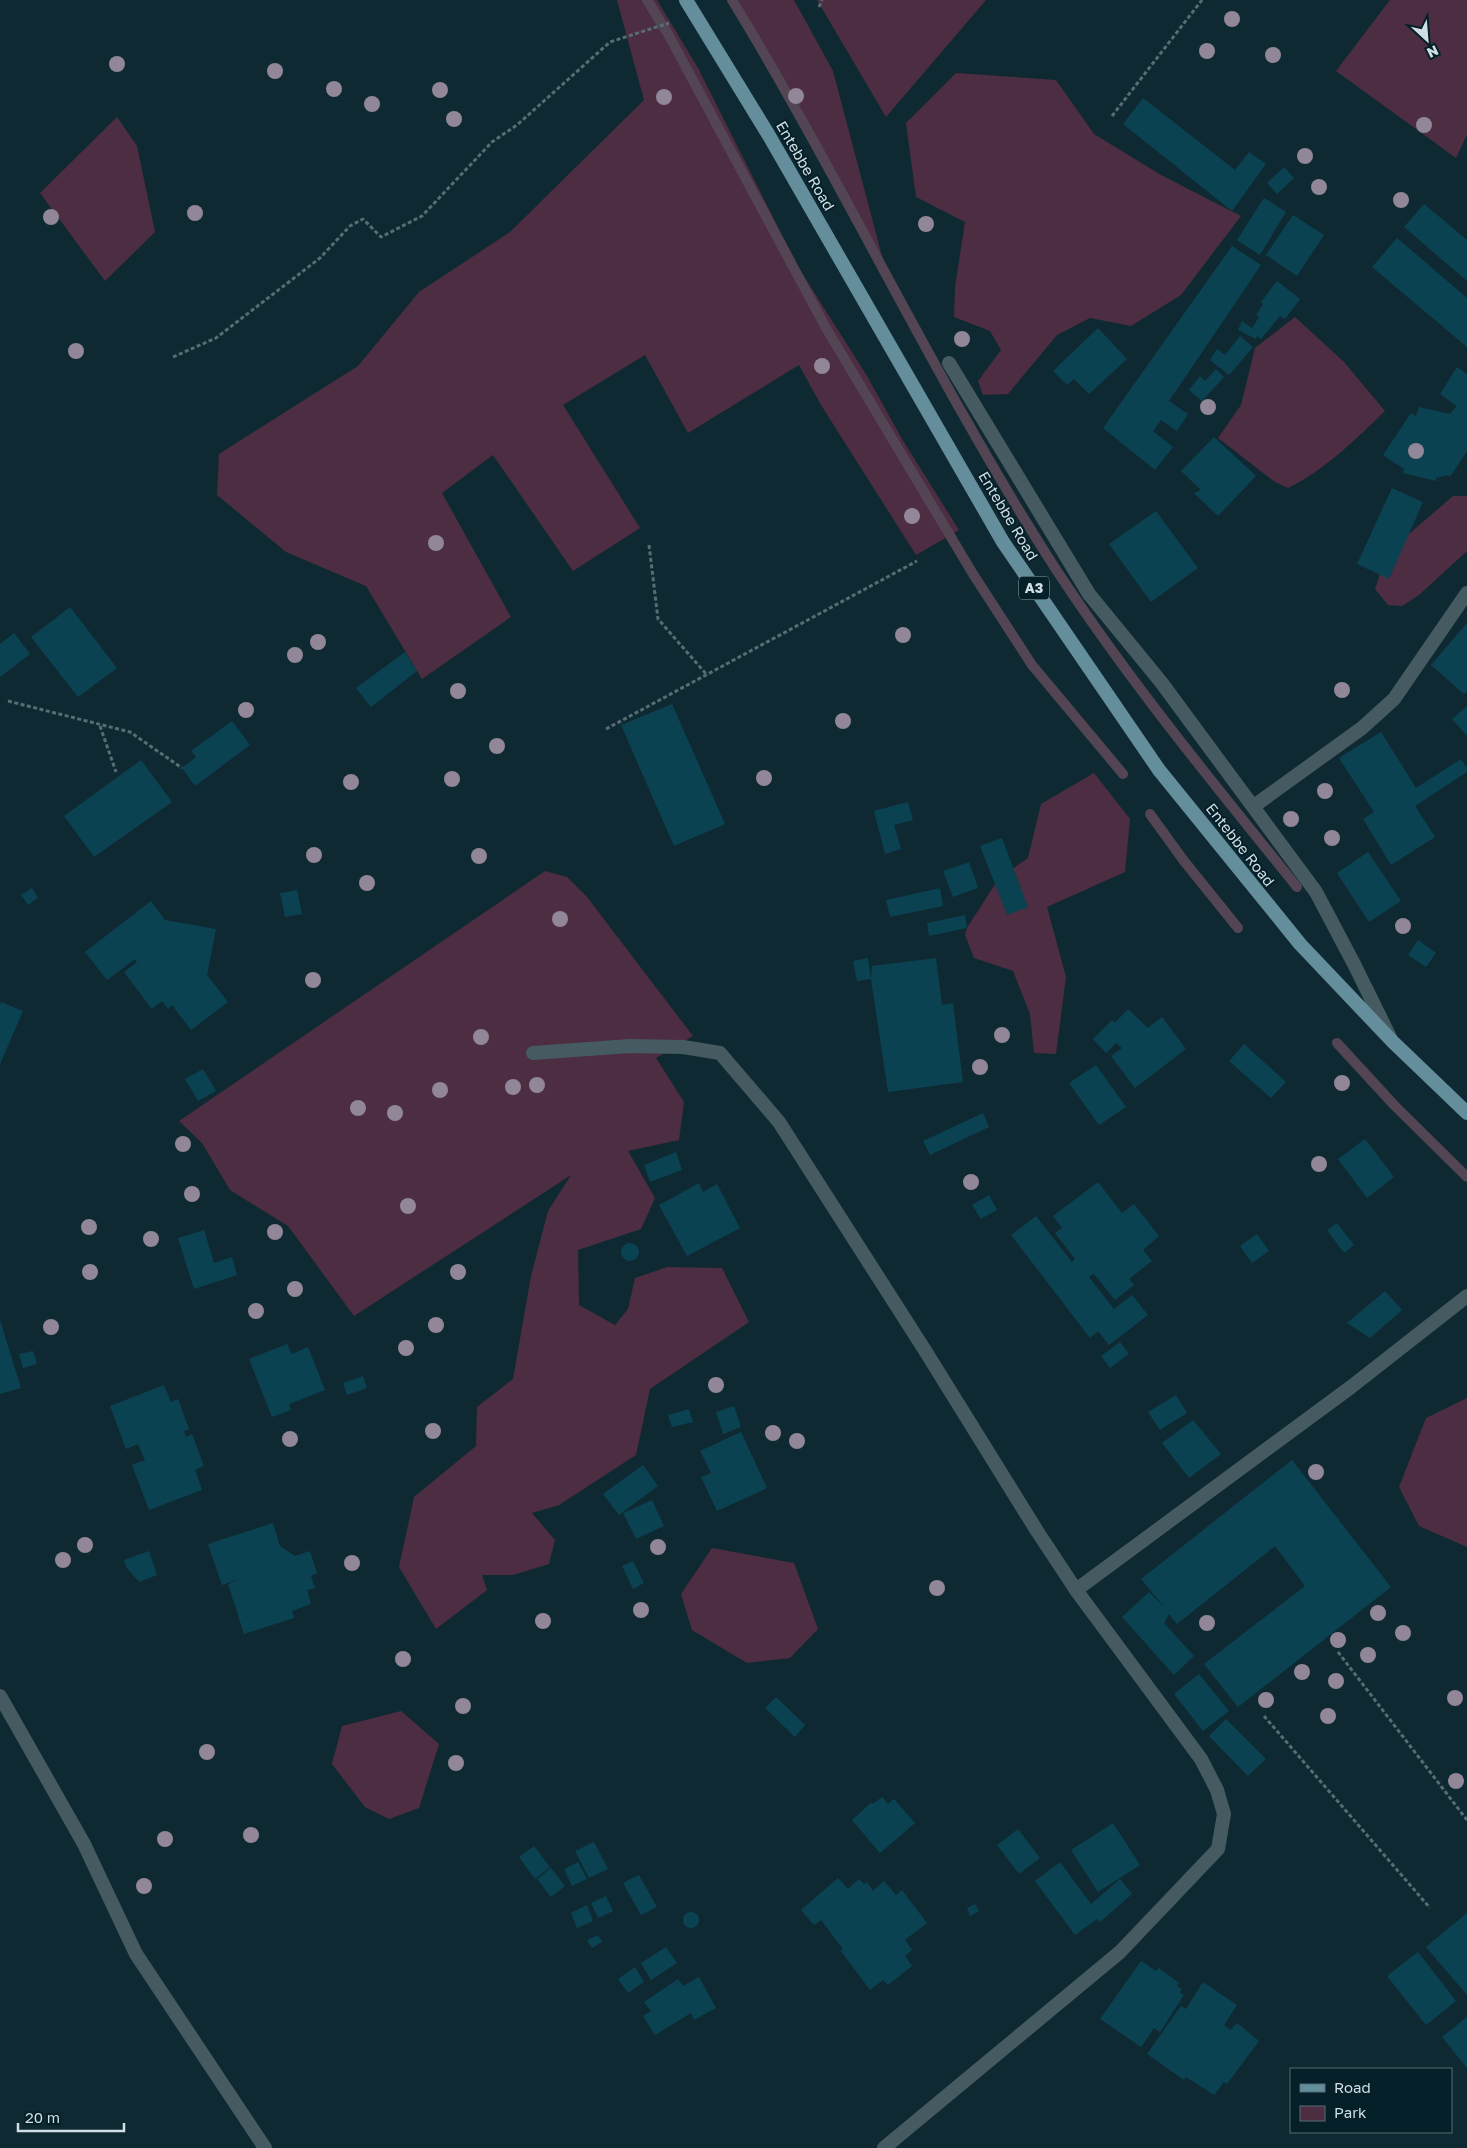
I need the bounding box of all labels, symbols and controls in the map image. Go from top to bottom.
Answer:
north arrow [1402,15,1452,65]
text: N [1424,42,1441,62]
street label: Entebbe Road [773,117,839,214]
street label: Entebbe Road [975,468,1042,563]
road number: A3 [1019,576,1049,600]
street label: Entebbe Road [1203,799,1279,890]
legend [1290,2068,1452,2133]
text: Road [1334,2078,1371,2096]
scale bar [18,2100,124,2132]
text: Park [1334,2103,1367,2121]
text: 20 m [25,2108,60,2126]

